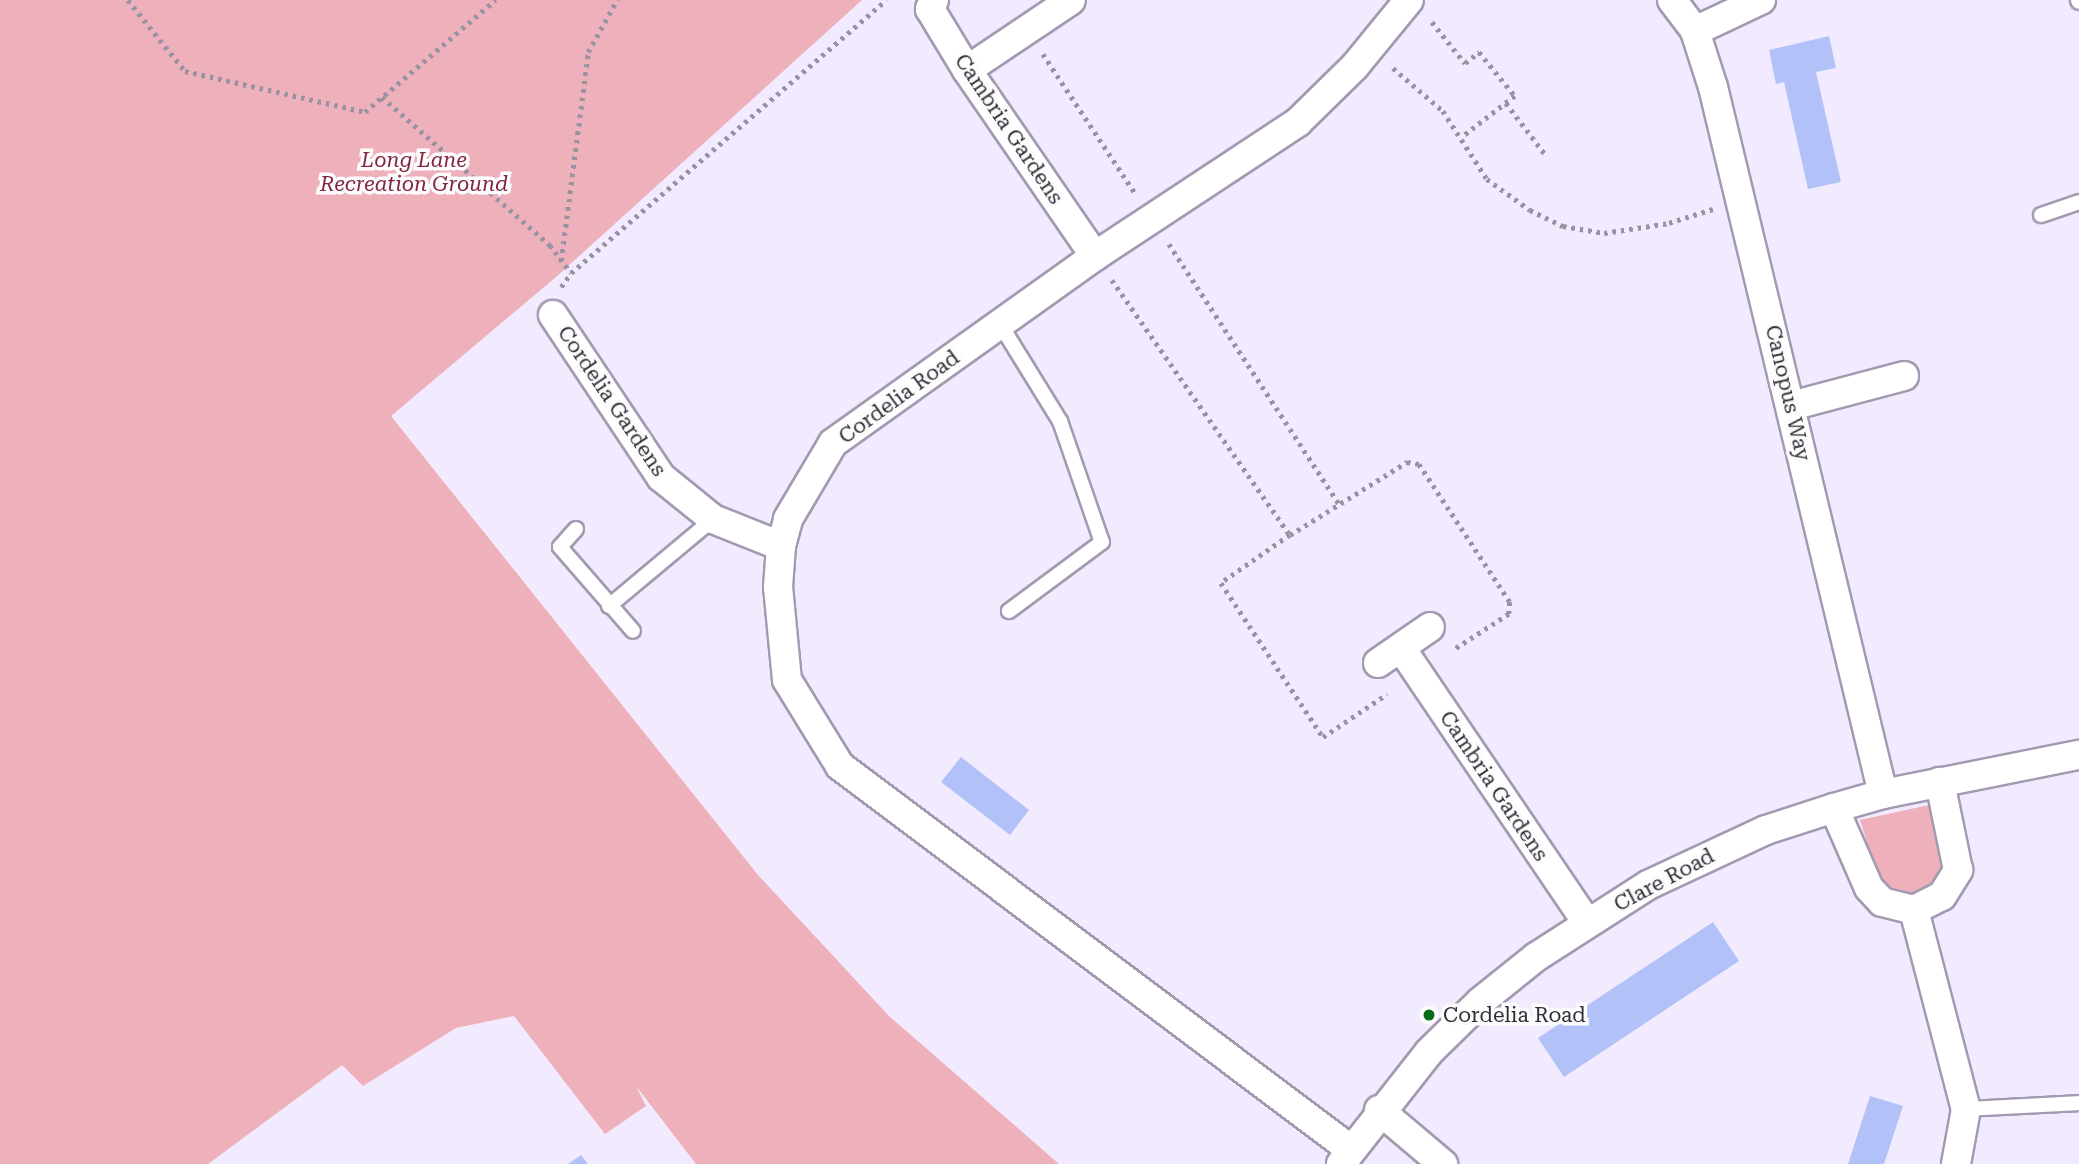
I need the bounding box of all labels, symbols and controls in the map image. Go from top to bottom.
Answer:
street label: Cambria Gardens [949,49,1069,209]
park label: Long Lane Recreation Ground [320,147,508,197]
street label: Cordelia Gardens [552,321,672,481]
street label: Canopus Way [1760,323,1816,463]
street label: Cordelia Road [834,345,964,449]
street label: Cambria Gardens [1434,706,1554,866]
street label: Clare Road [1610,843,1718,917]
place label: Cordelia Road [1443,1002,1586,1028]
marker: Cordelia Road [1421,1007,1437,1023]

